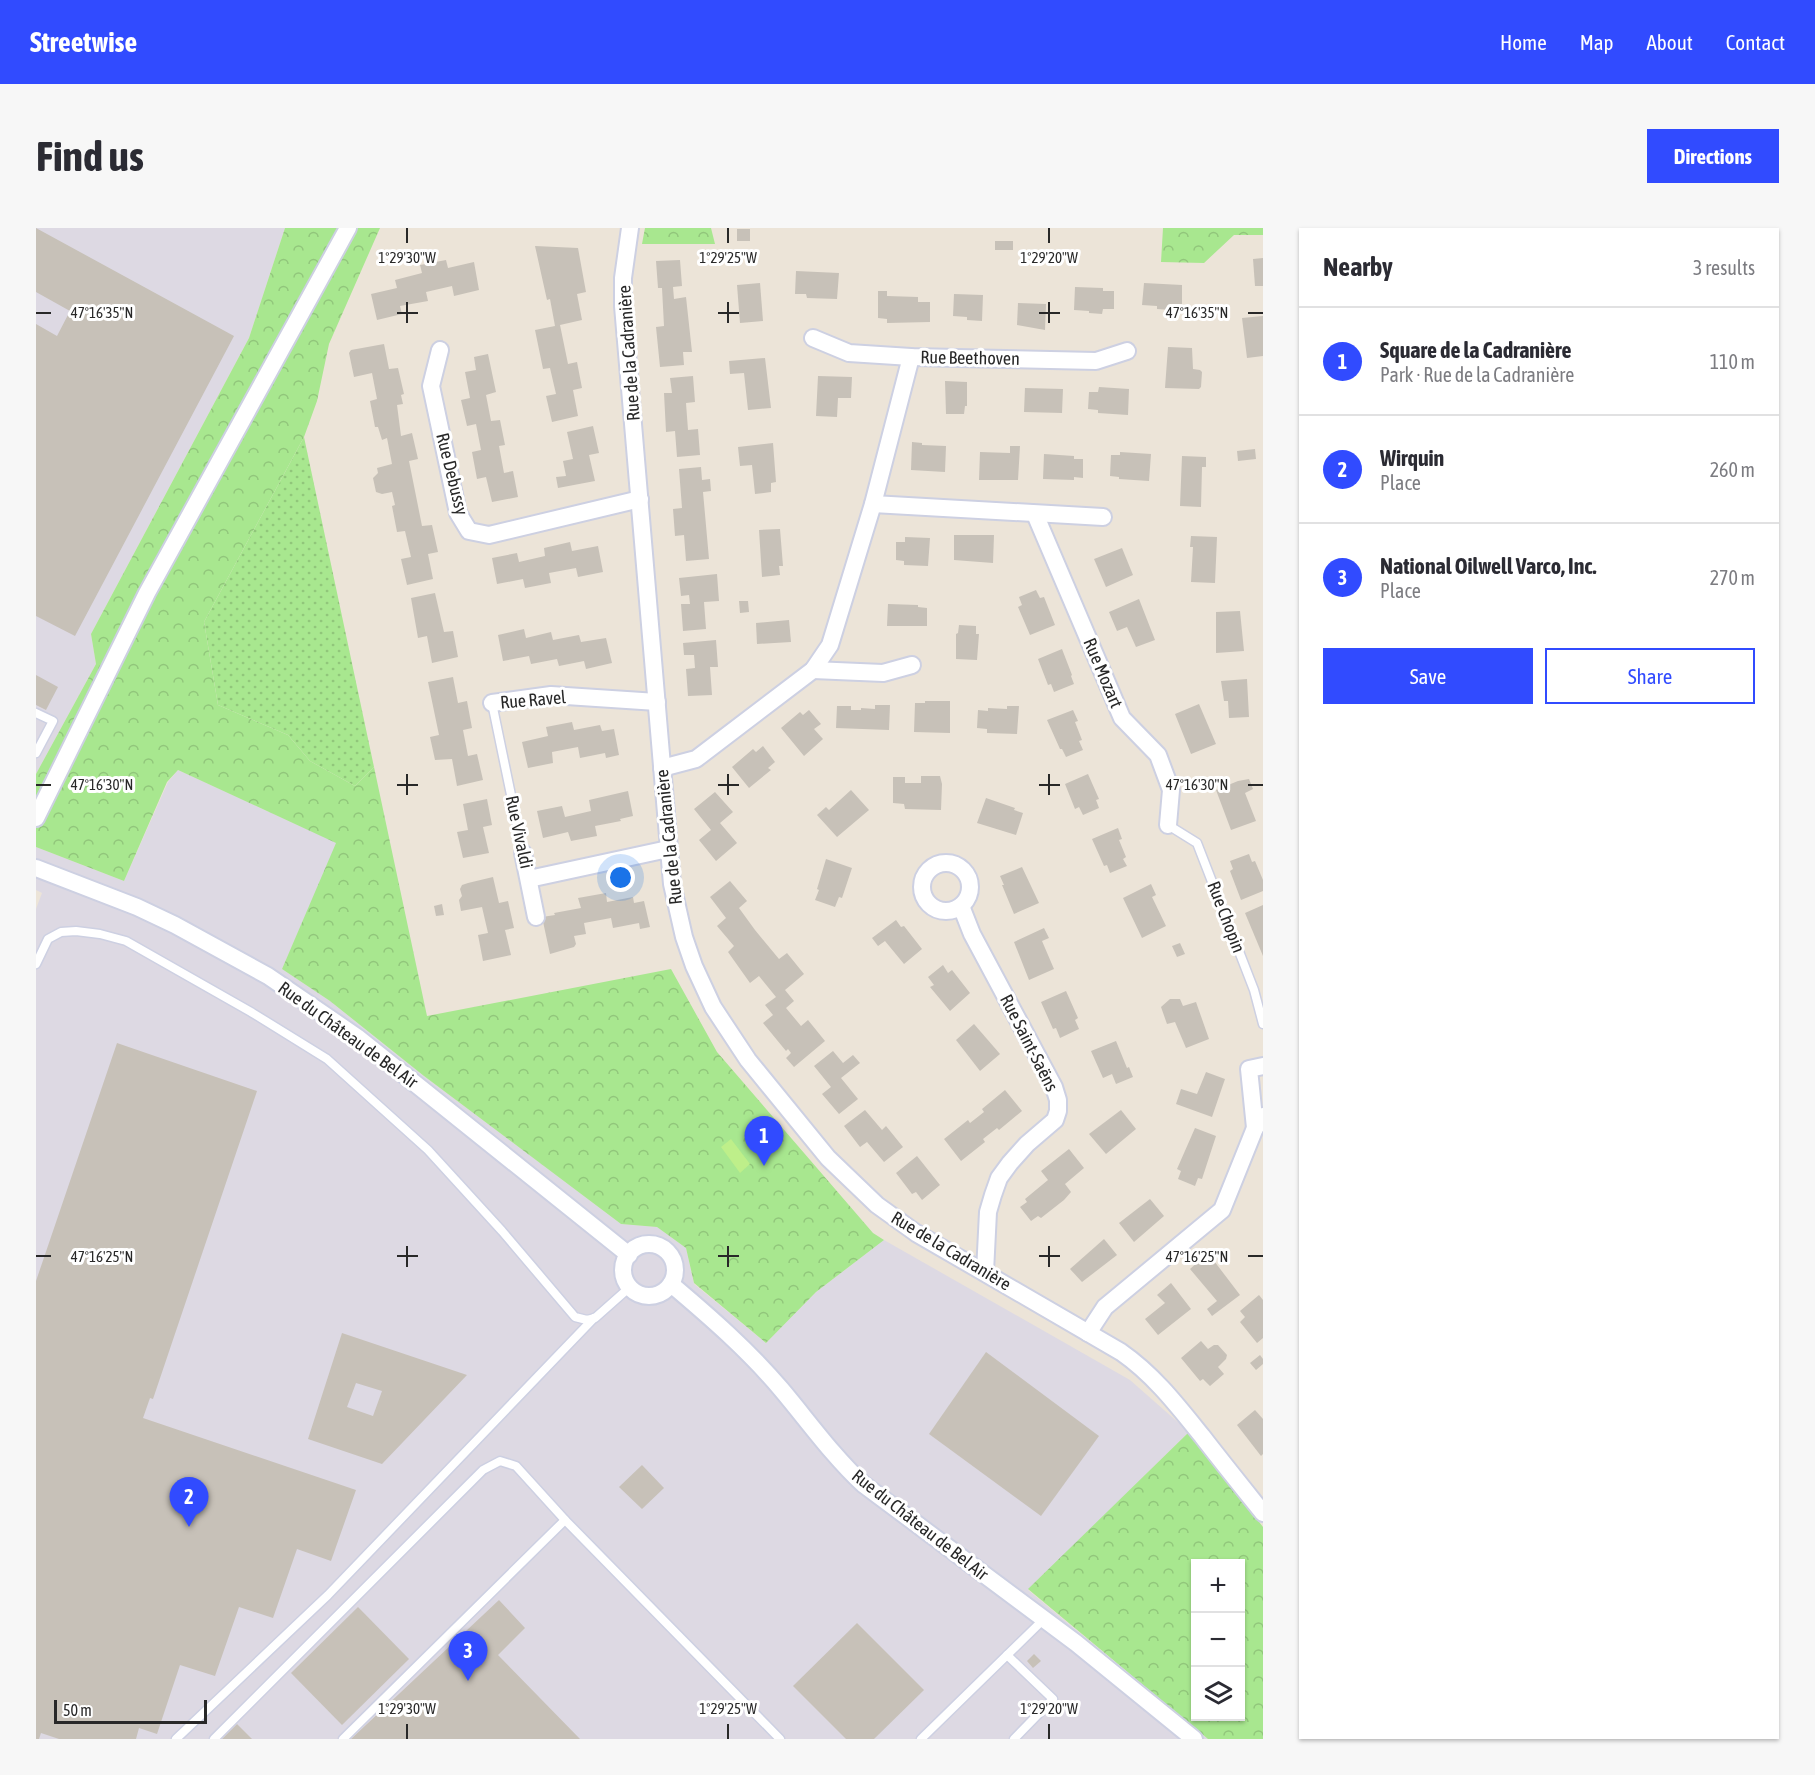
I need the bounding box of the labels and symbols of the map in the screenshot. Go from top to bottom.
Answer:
text: 1°29'30"W [378,249,436,266]
text: 1°29'25"W [699,249,757,266]
text: 1°29'20"W [1020,249,1078,266]
street label: Rue de la Cadranière [613,284,644,422]
text: 47°16'35"N [71,304,133,321]
text: 47°16'35"N [1166,304,1228,321]
street label: Rue Beethoven [920,346,1020,369]
street label: Rue Debussy [432,431,473,517]
street label: Rue Mozart [1079,635,1128,711]
street label: Rue Ravel [499,686,567,713]
street label: Rue de la Cadranière [651,768,686,906]
text: 47°16'30"N [71,776,133,793]
text: 47°16'30"N [1166,776,1228,793]
street label: Rue Vivaldi [502,793,537,870]
your location [606,863,635,892]
street label: Rue Chopin [1203,878,1250,956]
street label: Rue du Château de Bel Air [274,977,423,1093]
street label: Rue Saint-Saëns [996,991,1063,1095]
pin: 1 [744,1116,784,1166]
street label: Rue de la Cadranière [888,1207,1015,1295]
text: 47°16'25"N [71,1248,133,1265]
text: 47°16'25"N [1166,1248,1228,1265]
street label: Rue du Château de Bel Air [848,1465,993,1585]
pin: 2 [170,1478,208,1527]
pin: 3 [448,1632,488,1681]
scale bar [54,1697,207,1724]
text: 1°29'30"W [378,1700,436,1717]
text: 1°29'25"W [699,1700,757,1717]
text: 1°29'20"W [1020,1700,1078,1717]

